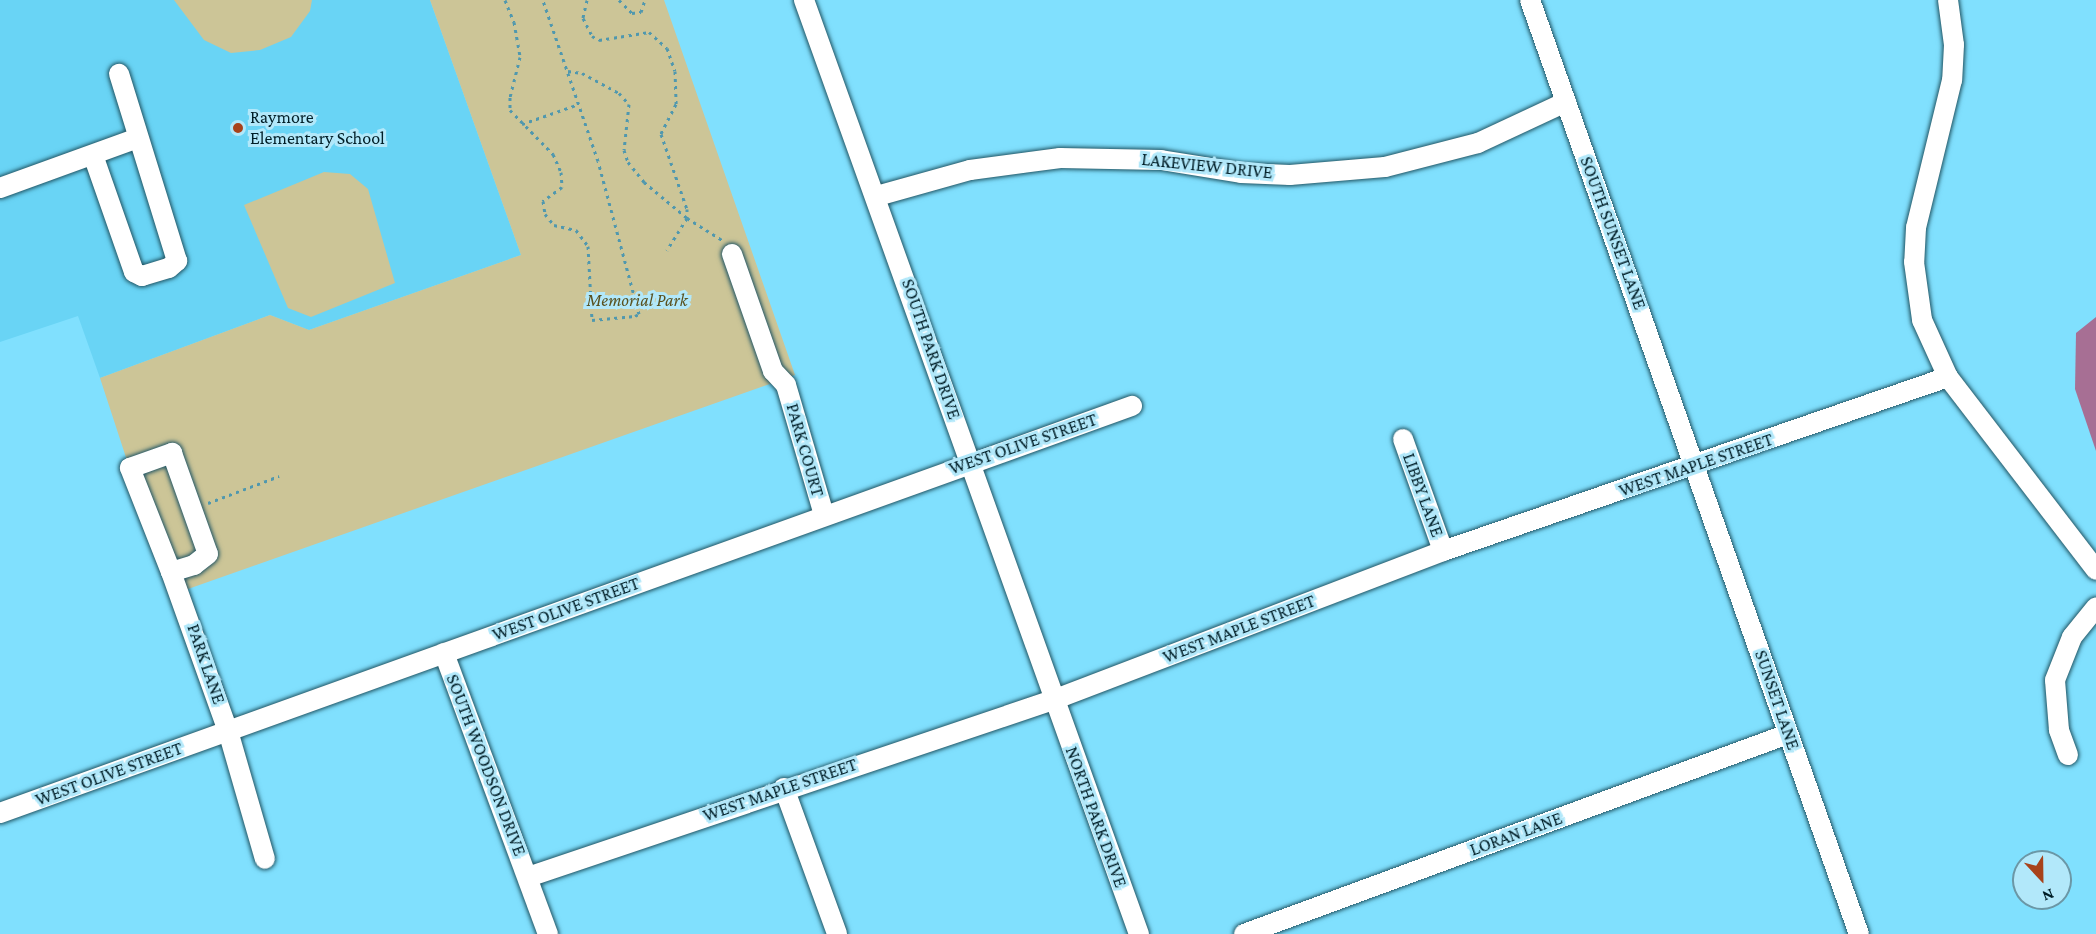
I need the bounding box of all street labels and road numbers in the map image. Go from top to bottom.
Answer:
street label: LAKEVIEW DRIVE [1140,148,1274,184]
street label: SOUTH SUNSET LANE [1575,154,1651,312]
street label: SOUTH PARK DRIVE [897,276,965,422]
street label: PARK COURT [781,401,829,499]
street label: WEST OLIVE STREET [946,409,1100,479]
street label: WEST MAPLE STREET [1616,428,1776,502]
street label: LIBBY LANE [1398,450,1448,540]
street label: WEST OLIVE STREET [489,572,643,646]
street label: WEST MAPLE STREET [1160,590,1318,668]
street label: PARK LANE [182,621,230,707]
street label: SUNSET LANE [1750,647,1804,753]
street label: SOUTH WOODSON DRIVE [441,671,531,859]
street label: WEST OLIVE STREET [32,737,186,811]
street label: NORTH PARK DRIVE [1061,744,1131,890]
street label: WEST MAPLE STREET [700,753,860,827]
street label: LORAN LANE [1467,807,1565,861]

